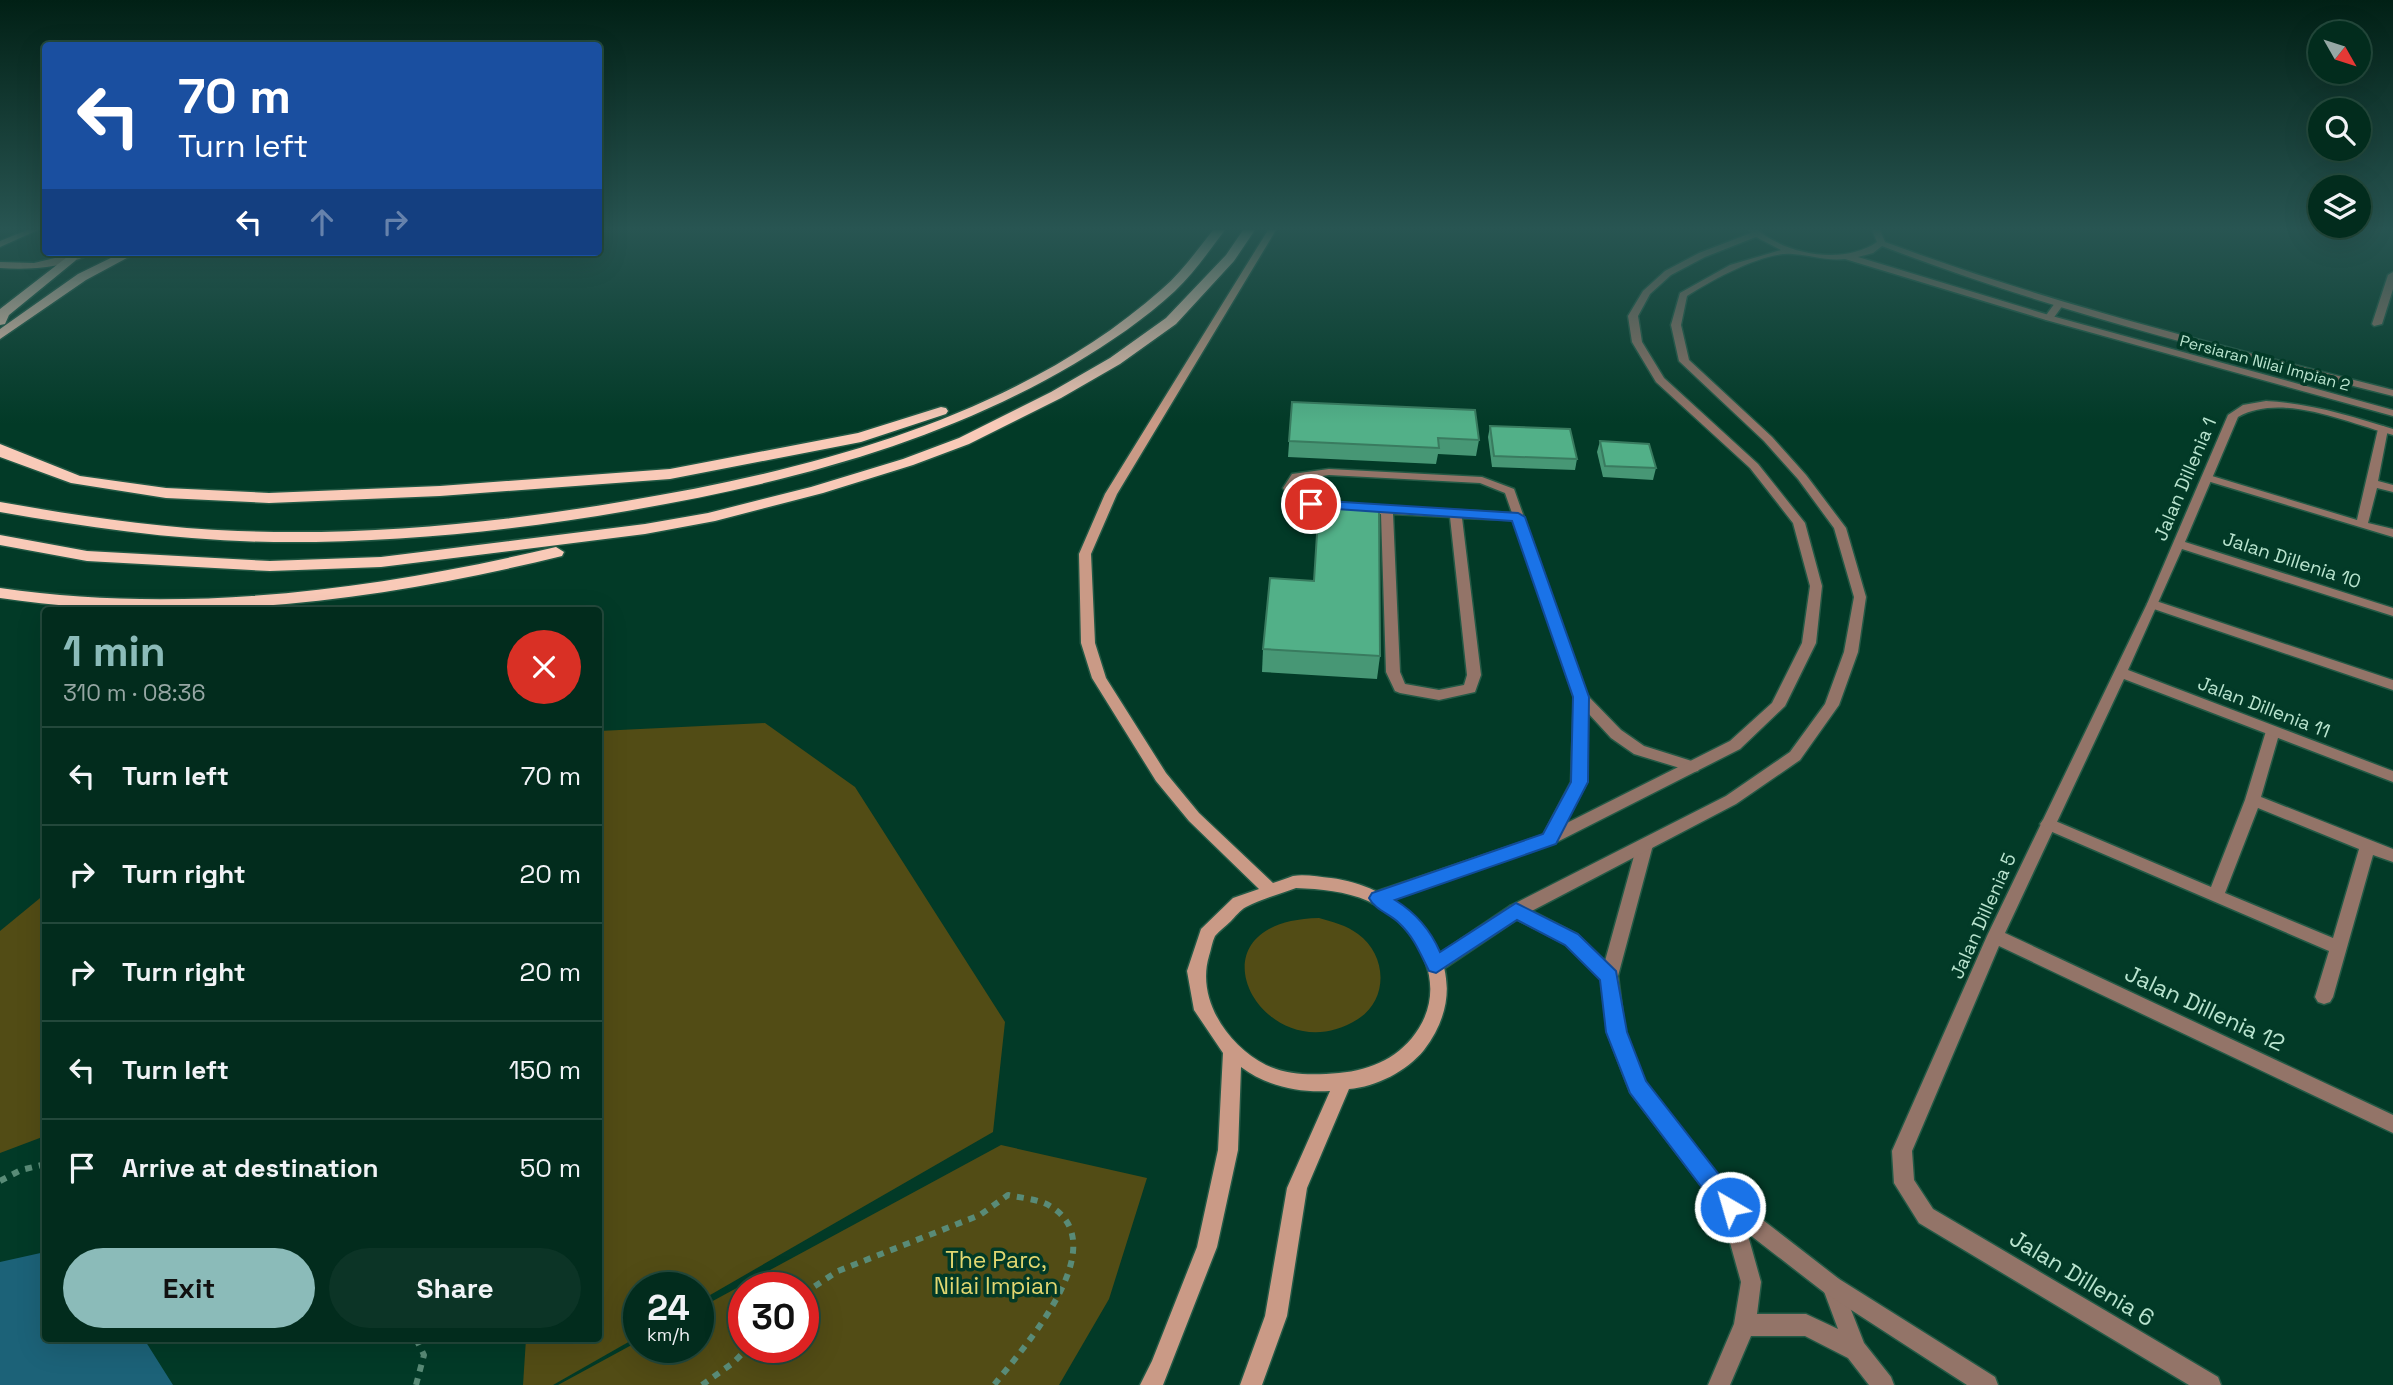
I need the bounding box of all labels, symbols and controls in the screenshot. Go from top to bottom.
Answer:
north arrow [2308,21,2371,84]
map controls [2308,21,2371,238]
text: 70 m [178,65,291,127]
icon: left [63,70,154,161]
button: search [2308,98,2371,161]
text: Turn left [178,126,308,166]
button: layers [2308,175,2371,238]
icon: left [230,203,268,241]
icon: ahead [303,203,341,241]
icon: right [376,203,414,241]
street label: Persiaran Nilai Impian 2 [2178,330,2352,396]
street label: Jalan Dillenia 1 [2148,413,2222,545]
pin [1281,474,1341,534]
icon: arrive [1292,485,1330,523]
street label: Jalan Dillenia 10 [2220,526,2364,594]
text: 1 min [63,625,166,678]
button: close [507,630,581,704]
street label: Jalan Dillenia 11 [2194,670,2334,744]
text: 310 m · 08:36 [63,678,206,708]
icon: left [63,757,101,795]
text: Turn left [122,759,229,793]
text: 70 m [521,759,581,793]
street label: Jalan Dillenia 5 [1944,849,2022,983]
icon: right [63,855,101,893]
text: Turn right [122,857,246,891]
text: 20 m [520,857,581,891]
icon: right [63,953,101,991]
text: Turn right [122,955,246,989]
text: 20 m [520,955,581,989]
street label: Jalan Dillenia 12 [2120,958,2290,1058]
icon: left [63,1051,101,1089]
text: Turn left [122,1053,229,1087]
text: 150 m [509,1053,581,1087]
icon: arrive [63,1149,101,1187]
text: Arrive at destination [122,1151,379,1185]
text: 50 m [520,1151,581,1185]
position arrow [1693,1170,1767,1244]
street label: Jalan Dillenia 6 [2004,1223,2160,1333]
park label: The Parc, Nilai Impian [934,1245,1058,1301]
button: Exit [63,1248,315,1328]
button: Share [329,1248,581,1328]
speed limit sign: 30 [728,1272,819,1363]
text: 24 [647,1286,690,1330]
text: km/h [647,1323,690,1346]

